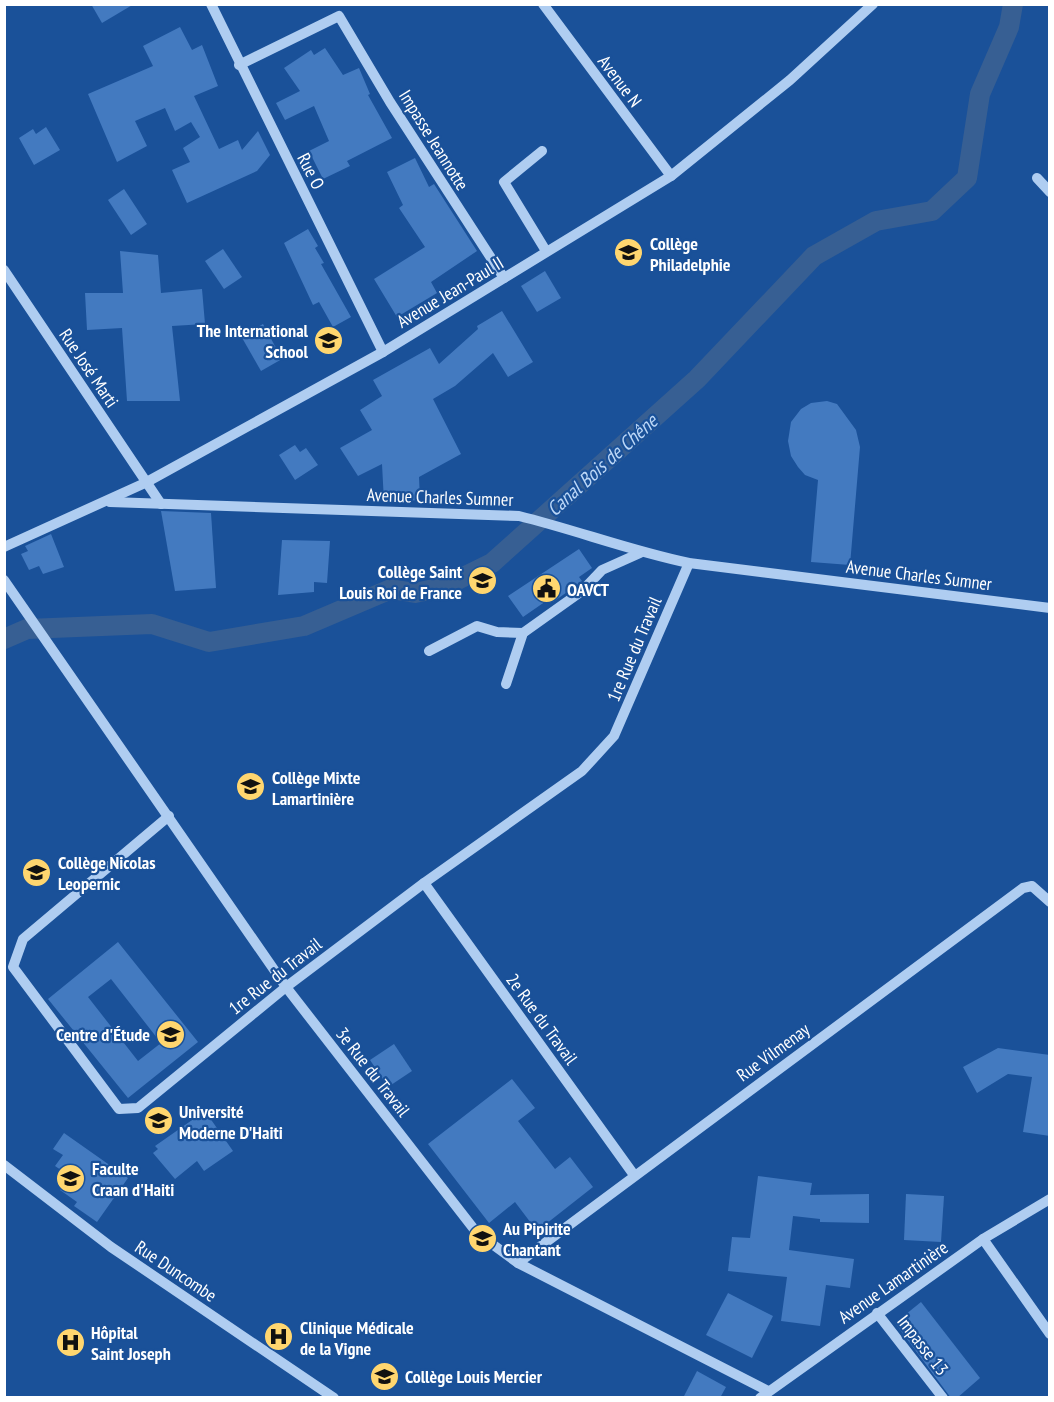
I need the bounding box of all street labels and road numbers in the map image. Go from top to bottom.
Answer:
street label: Avenue N [593,51,647,111]
street label: Impasse Jeannotte [394,86,474,194]
street label: Rue O [292,149,330,193]
street label: Avenue Jean-Paul II [392,251,508,333]
street label: Rue José Marti [54,324,124,412]
street label: Avenue Charles Sumner [366,483,514,511]
street label: Avenue Charles Sumner [845,555,993,595]
street label: 1re Rue du Travail [602,592,667,705]
street label: 1re Rue du Travail [224,932,327,1020]
street label: 2e Rue du Travail [501,969,583,1070]
street label: Rue Vilmenay [732,1018,814,1086]
street label: 3e Rue du Travail [331,1023,415,1122]
street label: Rue Duncombe [131,1235,221,1307]
street label: Avenue Lamartinière [834,1236,952,1328]
street label: Impasse 13 [892,1310,954,1380]

